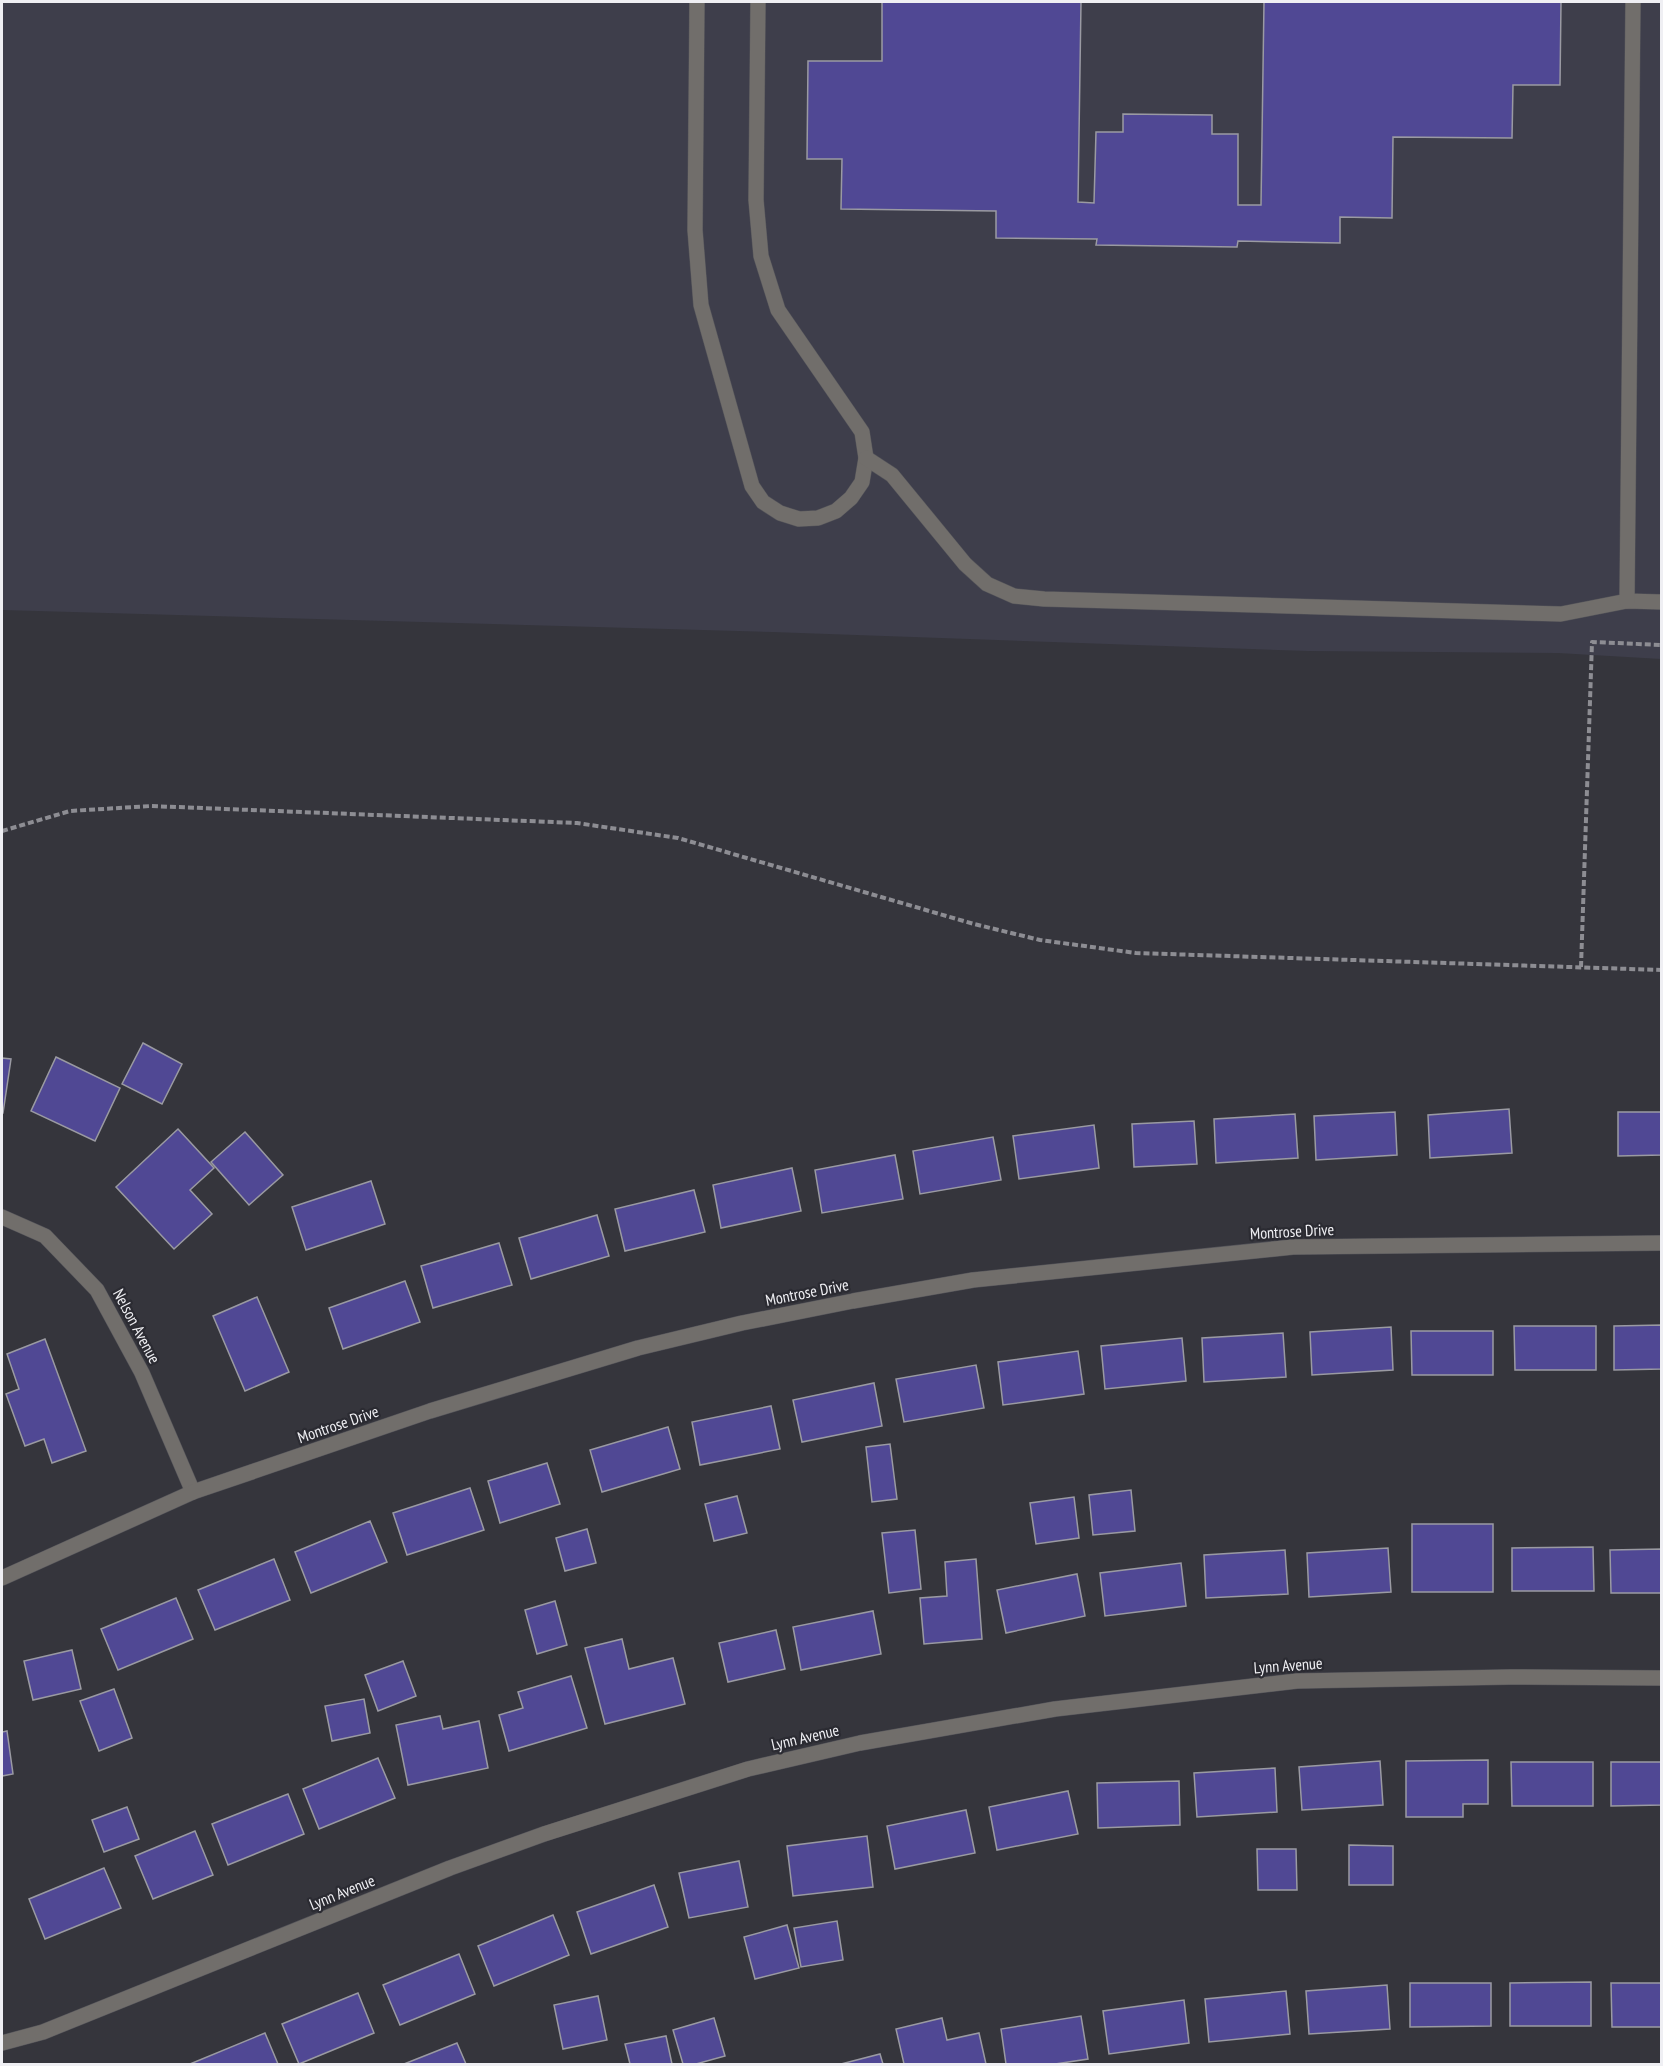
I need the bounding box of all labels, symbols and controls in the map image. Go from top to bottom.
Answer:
street label: Montrose Drive [1249,1219,1335,1243]
street label: Montrose Drive [764,1274,850,1310]
street label: Nelson Avenue [109,1285,165,1367]
street label: Montrose Drive [295,1401,381,1447]
street label: Lynn Avenue [1253,1653,1323,1677]
street label: Lynn Avenue [769,1720,841,1754]
street label: Lynn Avenue [306,1870,378,1914]

